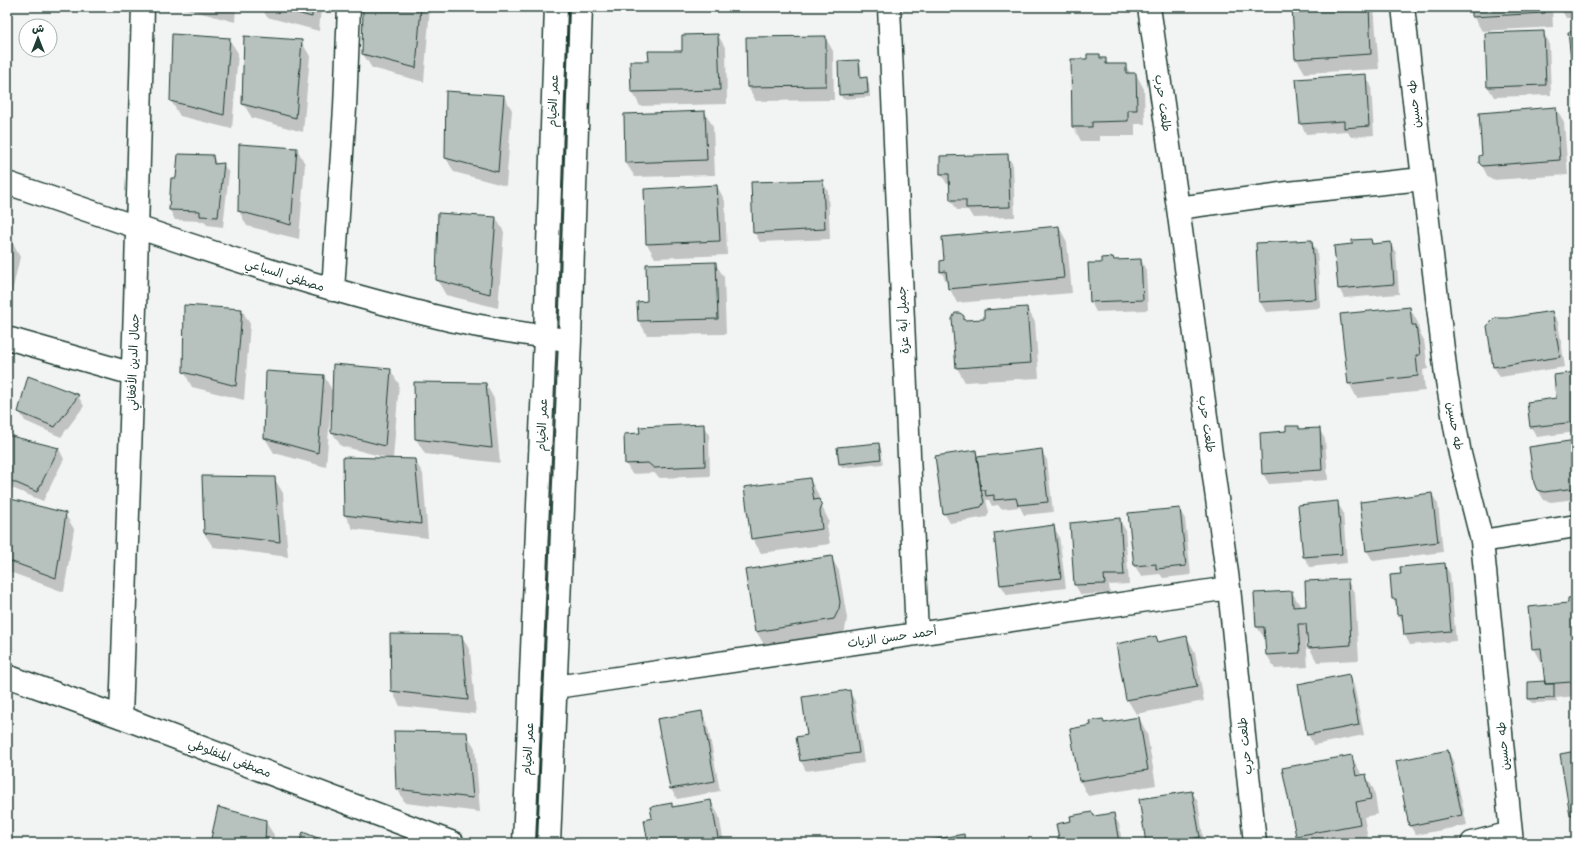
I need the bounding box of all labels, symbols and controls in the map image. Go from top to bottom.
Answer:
north arrow [18,18,58,58]
text: ش [32,20,44,38]
street label: طلعت حرب [1149,73,1176,133]
street label: عمر الخيام [543,74,564,128]
street label: طه حسين [1402,79,1426,129]
street label: مصطفى السباعي [242,254,327,298]
street label: جميل أبة عزة [892,286,915,354]
street label: جمال الدين الأفغاني [122,313,146,411]
street label: طلعت حرب [1193,394,1220,454]
street label: عمر الخيام [532,398,553,452]
street label: طه حسين [1441,400,1468,452]
street label: أحمد حسن الزيات [846,622,938,653]
street label: طلعت حرب [1233,716,1258,776]
street label: طه حسين [1492,721,1515,771]
street label: عمر الخيام [518,722,539,776]
street label: مصطفى المنفلوطي [185,734,274,784]

